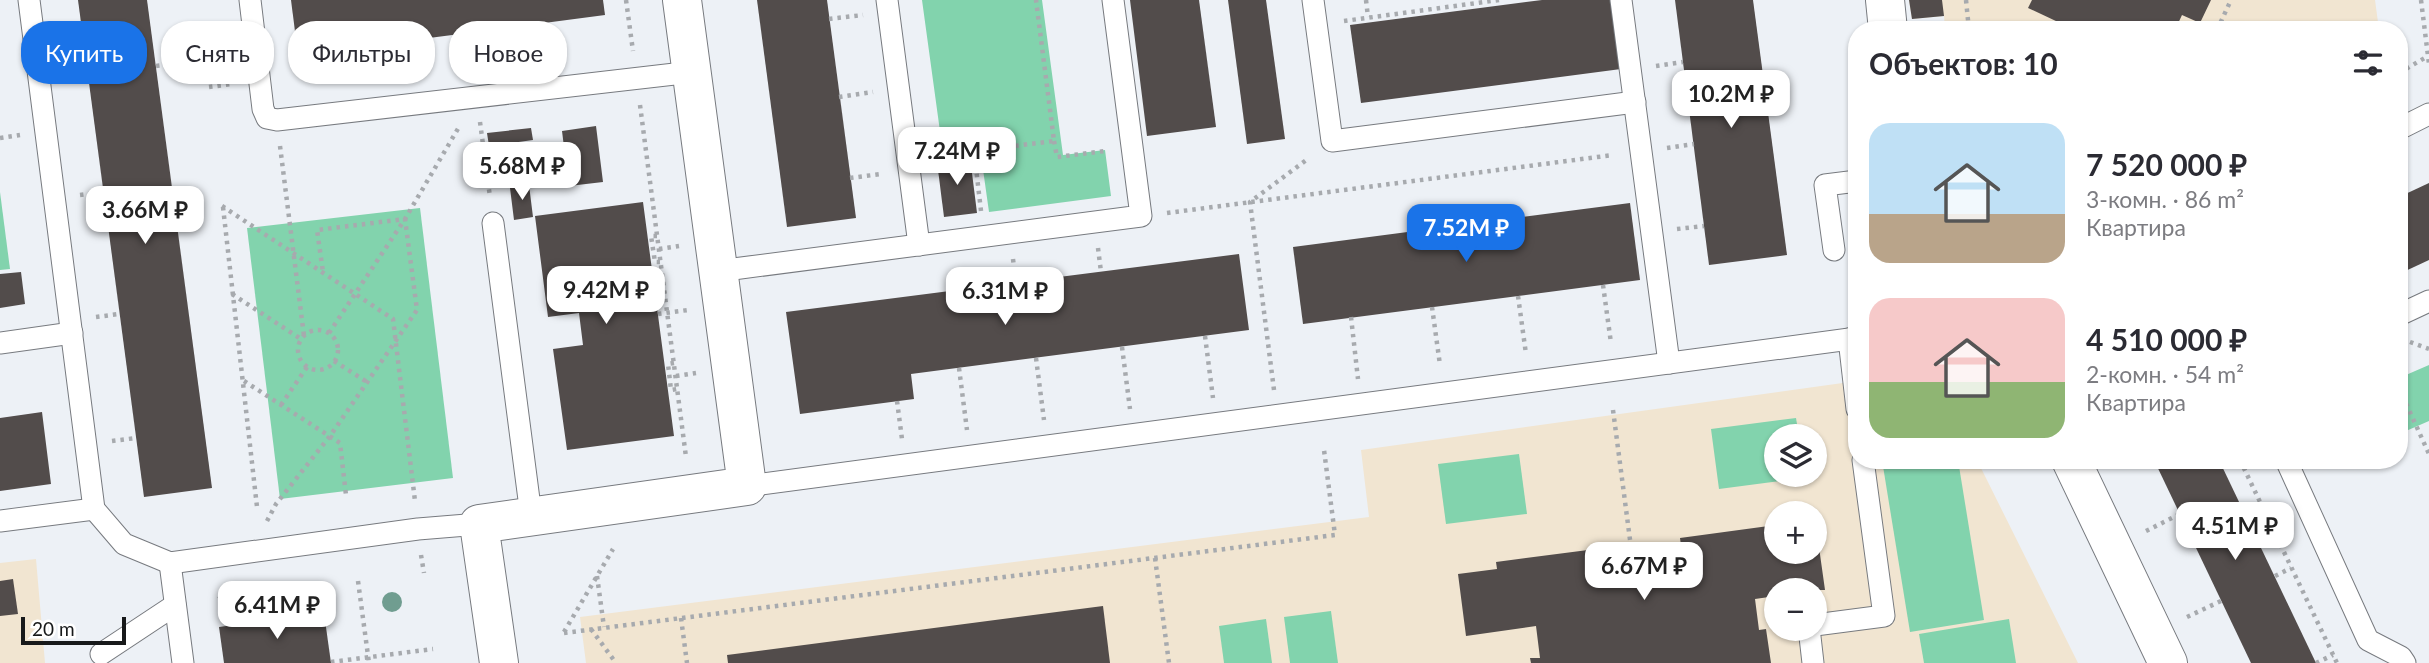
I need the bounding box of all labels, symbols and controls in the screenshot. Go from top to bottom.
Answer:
chip: Купить [21,21,147,84]
chip: Снять [161,21,274,84]
chip: Фильтры [288,21,435,84]
chip: Новое [449,21,567,84]
icon: filters [2349,44,2387,82]
text: Объектов: 10 [1869,45,2058,81]
pin: 10.2M ₽ [1666,71,1796,130]
text: 10.2M ₽ [1688,79,1774,107]
pin: 7.24M ₽ [892,128,1022,187]
text: 7.24M ₽ [914,136,1000,164]
pin: 5.68M ₽ [457,142,587,202]
text: 7 520 000 ₽ [2086,146,2247,182]
text: 5.68M ₽ [479,151,565,179]
icon: home [1925,151,2009,235]
text: 3-комн. · 86 m² [2086,185,2244,213]
pin: 3.66M ₽ [80,187,210,246]
text: 3.66M ₽ [102,195,188,223]
pin: 7.52M ₽ [1401,204,1531,264]
text: 7.52M ₽ [1423,213,1509,241]
text: Квартира [2086,213,2186,241]
pin: 9.42M ₽ [541,266,671,326]
pin: 6.31M ₽ [940,268,1070,327]
text: 9.42M ₽ [563,275,649,303]
text: 6.31M ₽ [962,276,1048,304]
text: 4 510 000 ₽ [2086,321,2247,357]
icon: home [1925,326,2009,410]
text: 2-комн. · 54 m² [2086,360,2244,388]
text: Квартира [2086,388,2186,416]
map controls [1764,424,1827,641]
button: layers [1764,424,1827,487]
button: + [1764,501,1827,564]
pin: 4.51M ₽ [2170,503,2300,562]
text: 4.51M ₽ [2192,511,2278,539]
pin: 6.67M ₽ [1579,542,1709,602]
text: 6.67M ₽ [1601,551,1687,579]
button: − [1764,578,1827,641]
pin: 6.41M ₽ [212,582,342,641]
text: 6.41M ₽ [234,590,320,618]
scale bar [21,614,126,646]
text: 20 m [32,617,75,640]

